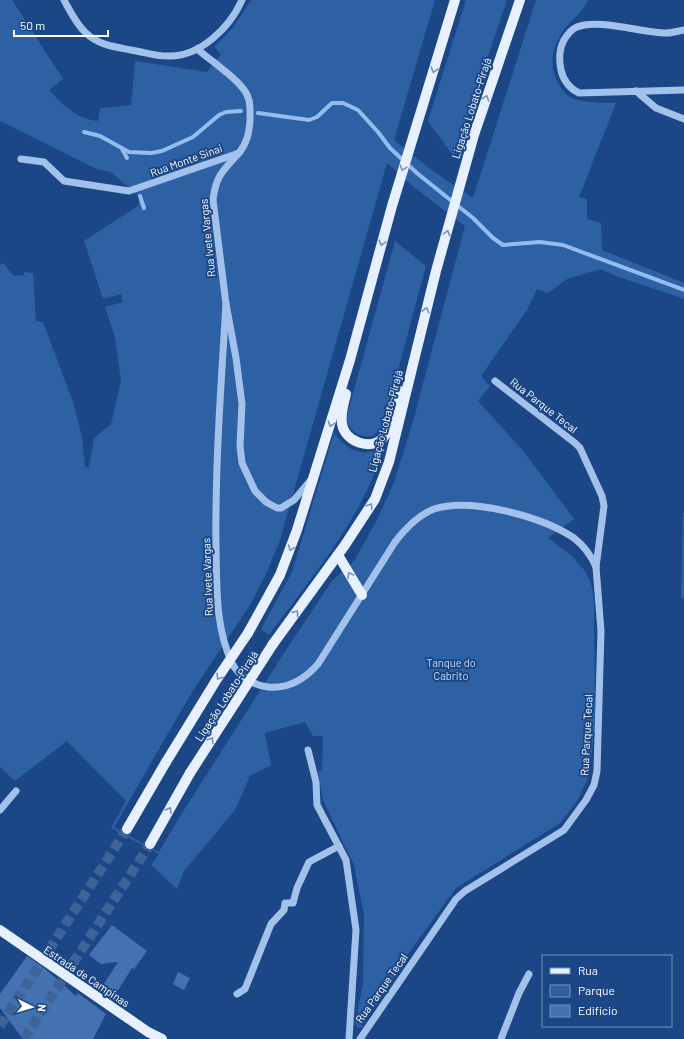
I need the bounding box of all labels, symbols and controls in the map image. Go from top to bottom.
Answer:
scale bar [14,12,108,38]
text: 50 m [20,18,45,32]
street label: Ligação Lobato-Pirajá [449,56,493,160]
one-way arrow [430,66,439,73]
one-way arrow [482,95,490,102]
street label: Rua Monte Sinai [148,141,224,179]
one-way arrow [400,165,408,172]
street label: Rua Ivete Vargas [196,198,218,278]
one-way arrow [442,230,450,236]
one-way arrow [378,240,387,247]
one-way arrow [421,307,430,314]
street label: Ligação Lobato-Pirajá [365,368,405,474]
street label: Rua Parque Tecal [508,375,580,435]
one-way arrow [327,420,336,427]
one-way arrow [366,503,373,510]
street label: Rua Ivete Vargas [199,538,215,616]
one-way arrow [287,544,296,551]
one-way arrow [348,572,355,579]
one-way arrow [291,610,299,617]
street label: Ligação Lobato-Pirajá [192,648,260,744]
park label: Tanque do Cabrito [426,656,476,682]
one-way arrow [216,673,224,680]
street label: Rua Parque Tecal [577,694,595,776]
one-way arrow [207,737,214,744]
one-way arrow [164,807,172,814]
street label: Estrada de Campinas [42,943,132,1009]
street label: Rua Parque Tecal [352,951,410,1025]
legend [542,955,672,1027]
text: Rua [578,963,598,977]
text: Parque [578,983,615,997]
north arrow [12,987,52,1027]
text: Edifício [578,1003,618,1017]
text: N [36,1004,49,1012]

